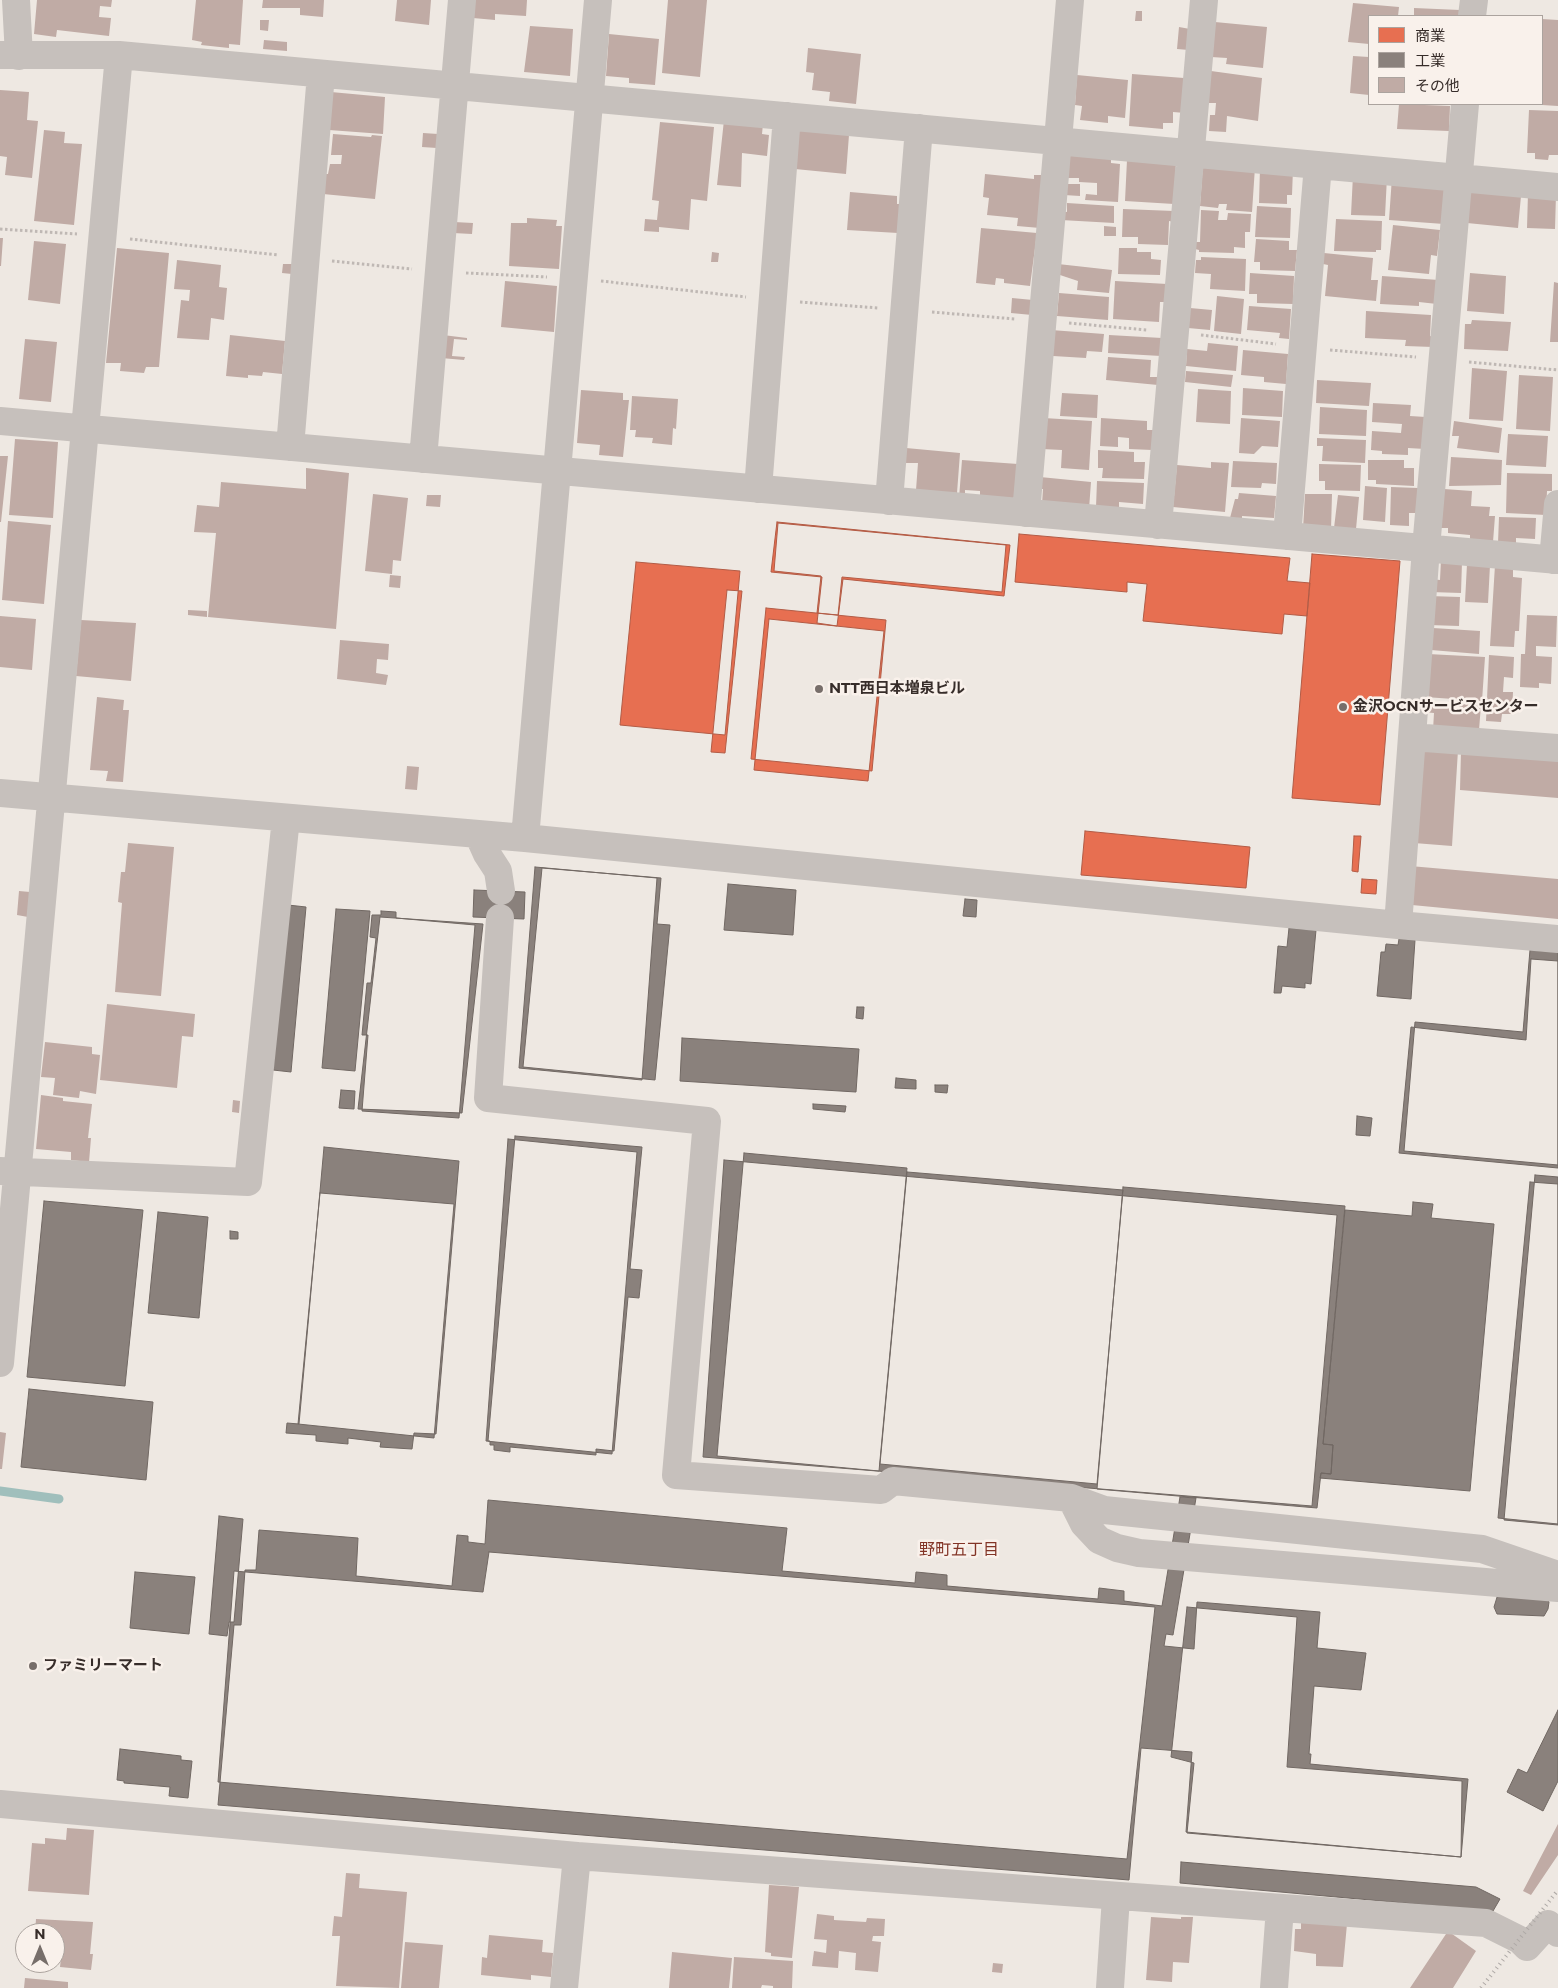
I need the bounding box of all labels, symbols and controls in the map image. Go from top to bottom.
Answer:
legend [1368,15,1543,105]
text: 商業 [1415,26,1445,45]
text: 工業 [1415,51,1445,70]
text: その他 [1415,76,1460,95]
place label: NTT西日本増泉ビル [829,680,965,698]
marker: NTT西日本増泉ビル [813,683,825,695]
place label: 金沢OCNサービスセンター [1353,698,1539,716]
marker: 金沢OCNサービスセンター [1337,701,1349,713]
district label: 野町五丁目 [919,1540,999,1560]
place label: ファミリーマート [43,1657,163,1675]
marker: ファミリーマート [27,1660,39,1672]
north arrow [15,1923,65,1973]
text: N [34,1925,46,1943]

